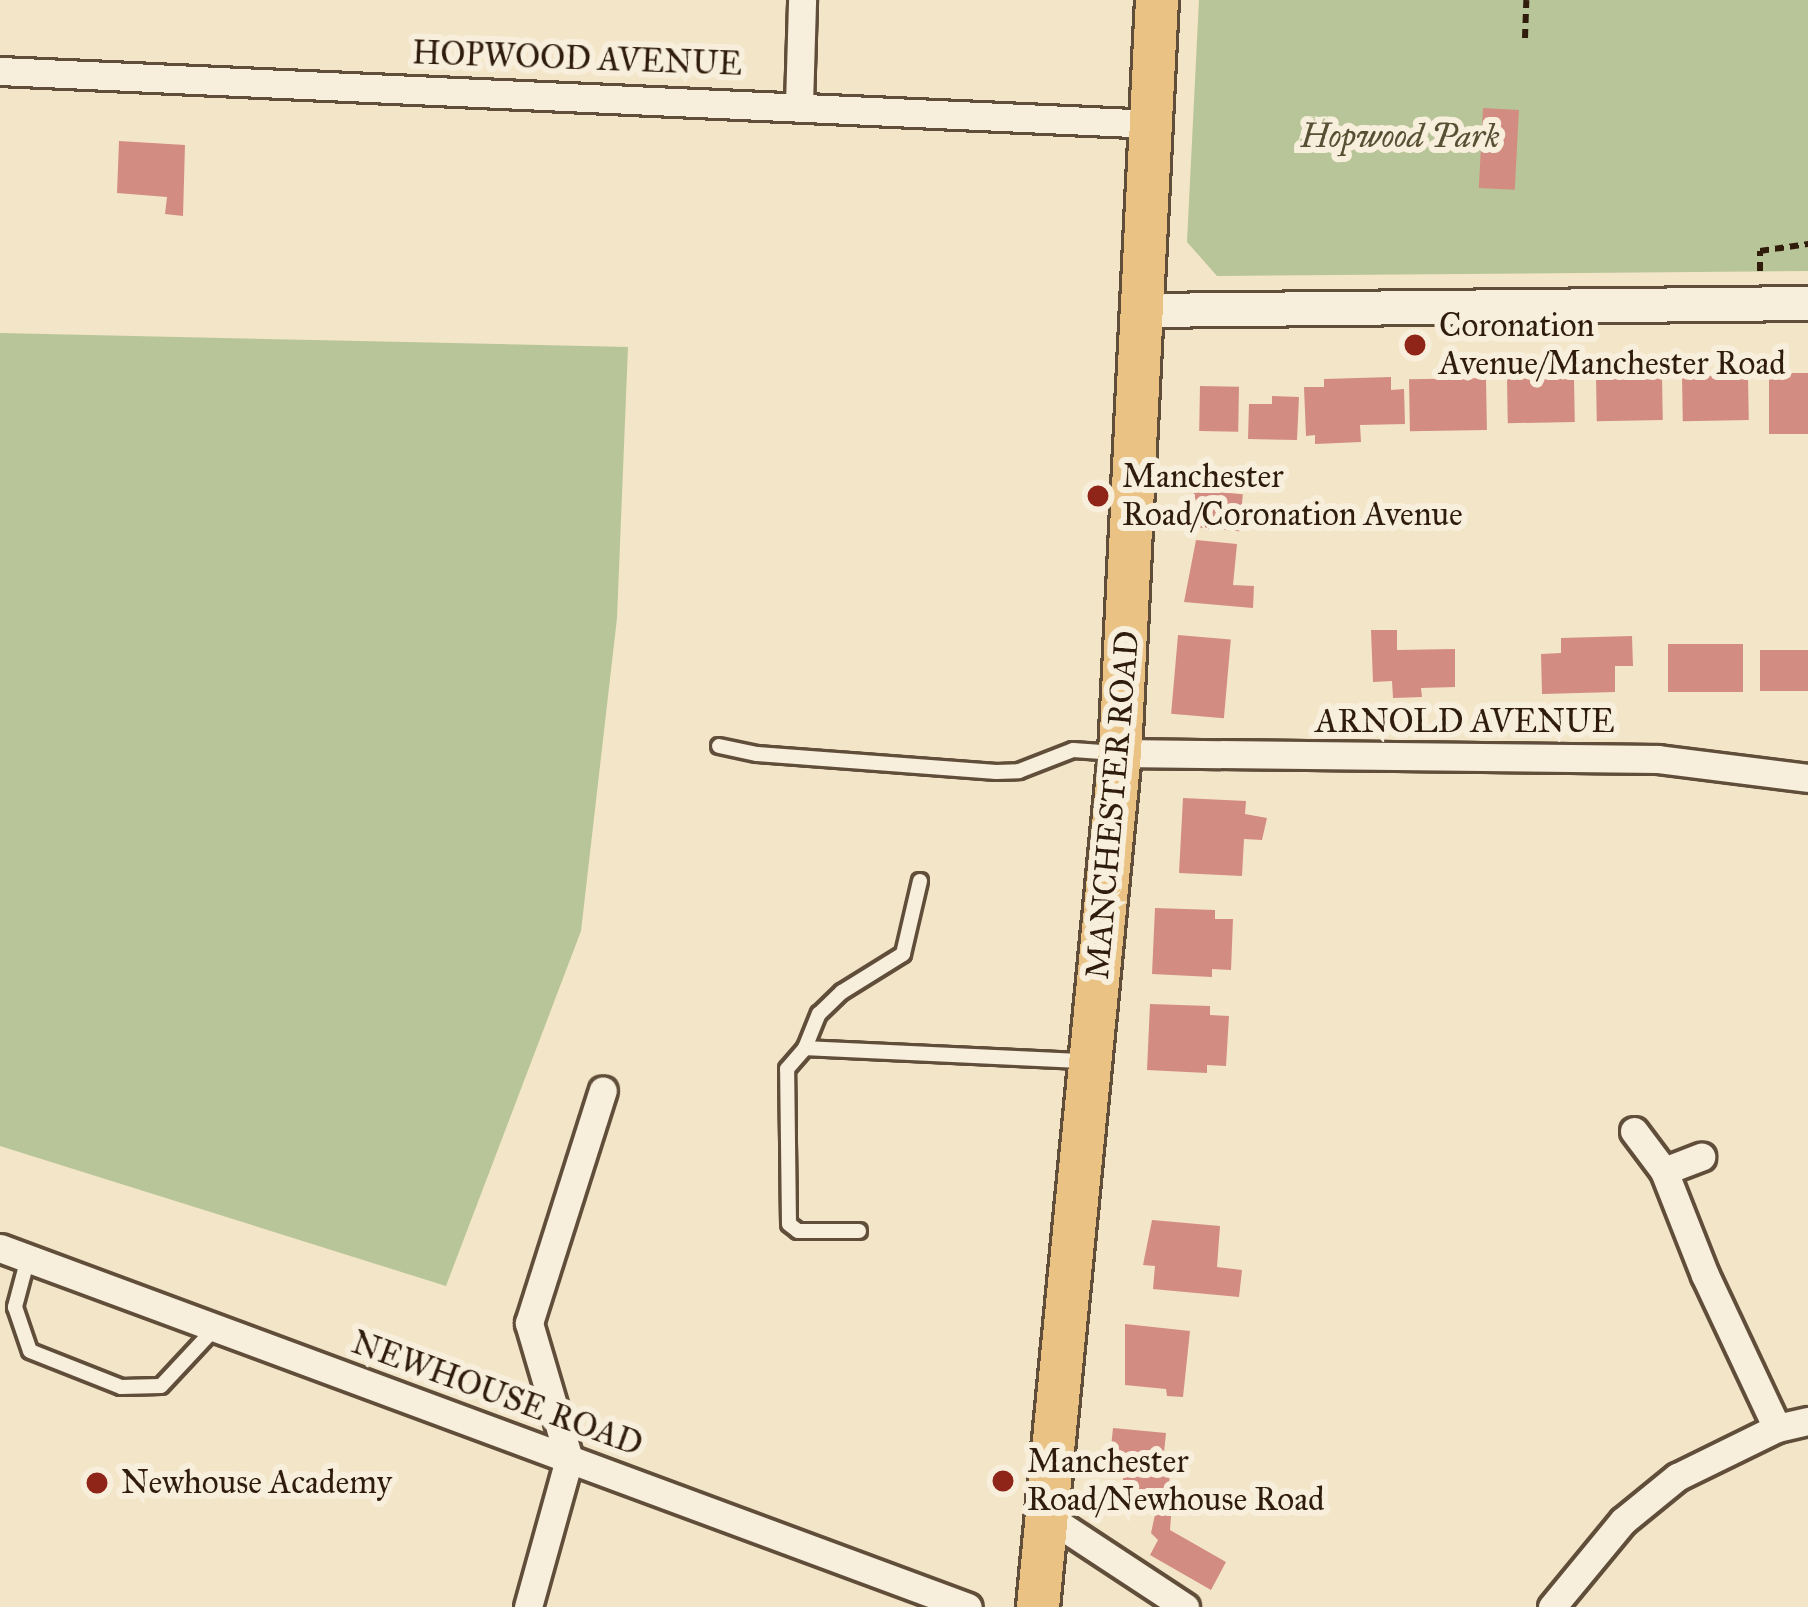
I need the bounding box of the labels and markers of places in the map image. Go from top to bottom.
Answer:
place label: Coronation Avenue/Manchester Road [1439,306,1786,384]
marker: Coronation Avenue/Manchester Road [1402,332,1428,358]
place label: Manchester Road/Coronation Avenue [1122,457,1463,535]
marker: Manchester Road/Coronation Avenue [1085,483,1111,509]
place label: Manchester Road/Newhouse Road [1027,1442,1325,1520]
place label: Newhouse Academy [121,1463,392,1503]
marker: Manchester Road/Newhouse Road [990,1468,1016,1494]
marker: Newhouse Academy [84,1470,110,1496]

